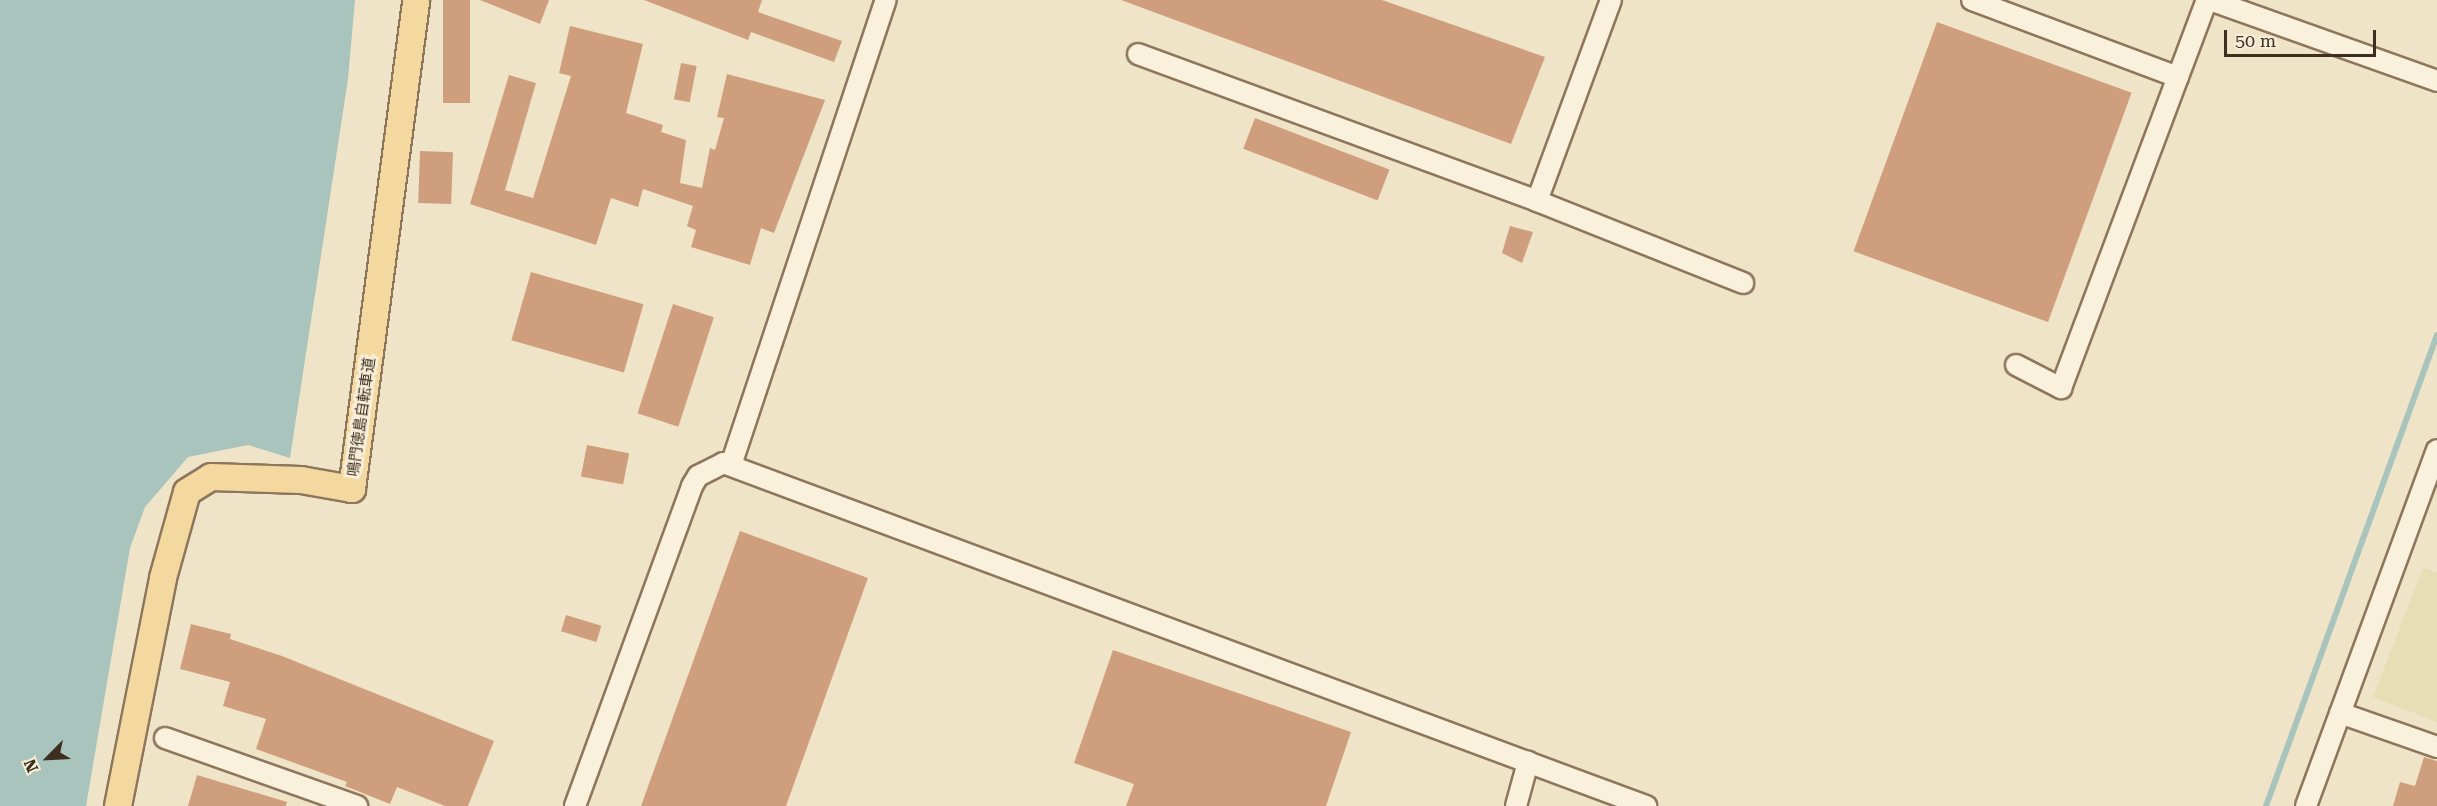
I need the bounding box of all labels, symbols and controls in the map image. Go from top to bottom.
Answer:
scale bar [2227,18,2378,56]
text: 50 m [2235,30,2276,51]
street label: 鳴門徳島自転車道 [345,356,379,478]
north arrow [18,728,78,788]
text: N [20,756,42,775]

